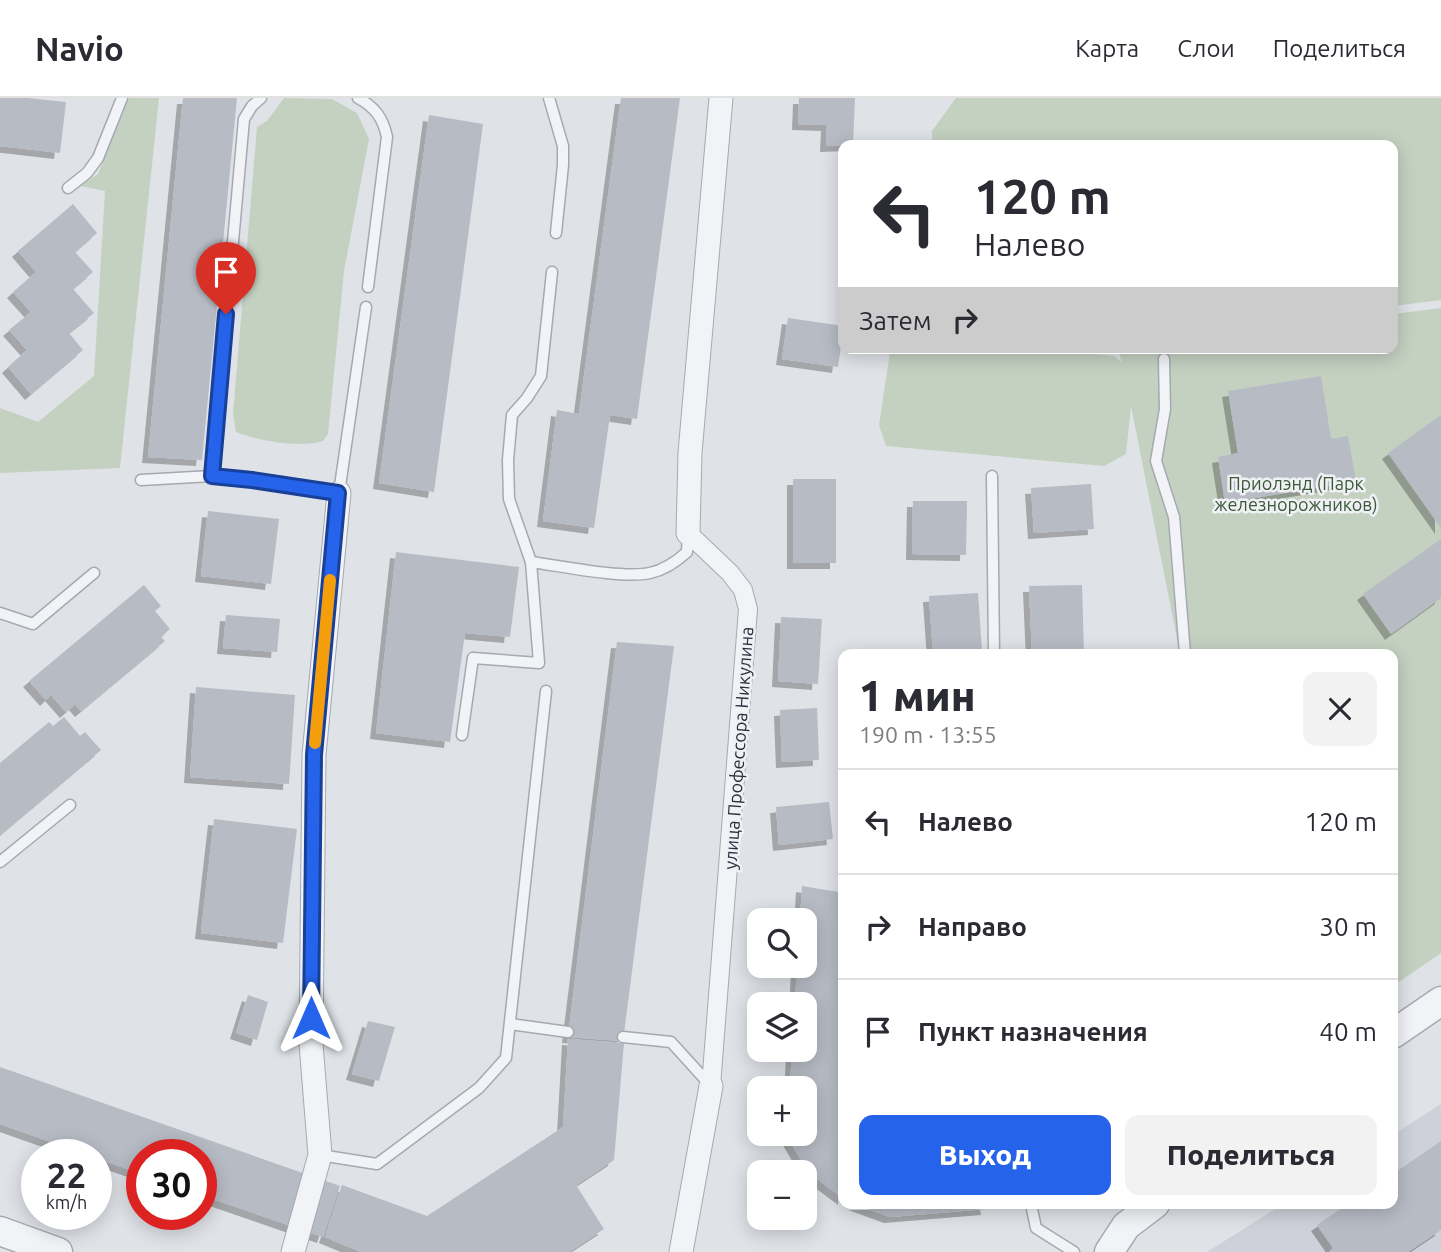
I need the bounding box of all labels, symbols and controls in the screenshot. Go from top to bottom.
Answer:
text: Navio [35,30,124,67]
text: Карта [1075,35,1139,62]
text: Слои [1177,35,1235,62]
text: Поделиться [1273,35,1406,62]
icon: left [859,168,950,259]
text: 120 m [974,168,1111,223]
text: Налево [974,226,1086,262]
pin [196,242,256,314]
icon: arrive [207,253,245,291]
icon: right [946,301,984,339]
text: Затем [859,306,932,335]
park label: Приолэнд (Парк железнорожников) [1214,473,1378,515]
street label: улица Профессора Никулина [720,626,756,870]
text: 1 мин [859,672,976,719]
button: close [1303,672,1377,746]
text: 190 m · 13:55 [859,722,997,747]
icon: left [859,803,897,841]
text: Налево [918,807,1013,836]
text: 120 m [1305,807,1377,836]
map controls [747,908,817,1230]
button: search [747,908,817,978]
icon: right [859,908,897,946]
text: Направо [918,912,1027,941]
text: 30 m [1319,912,1377,941]
position arrow [274,981,348,1055]
button: layers [747,992,817,1062]
icon: arrive [859,1013,897,1051]
text: Пункт назначения [918,1017,1148,1046]
text: 40 m [1319,1017,1377,1046]
button: + [747,1076,817,1146]
button: Выход [859,1115,1111,1195]
button: Поделиться [1125,1115,1377,1195]
speed limit sign: 30 [126,1139,217,1230]
text: 22 [47,1155,86,1195]
button: − [747,1160,817,1230]
text: km/h [46,1192,87,1212]

